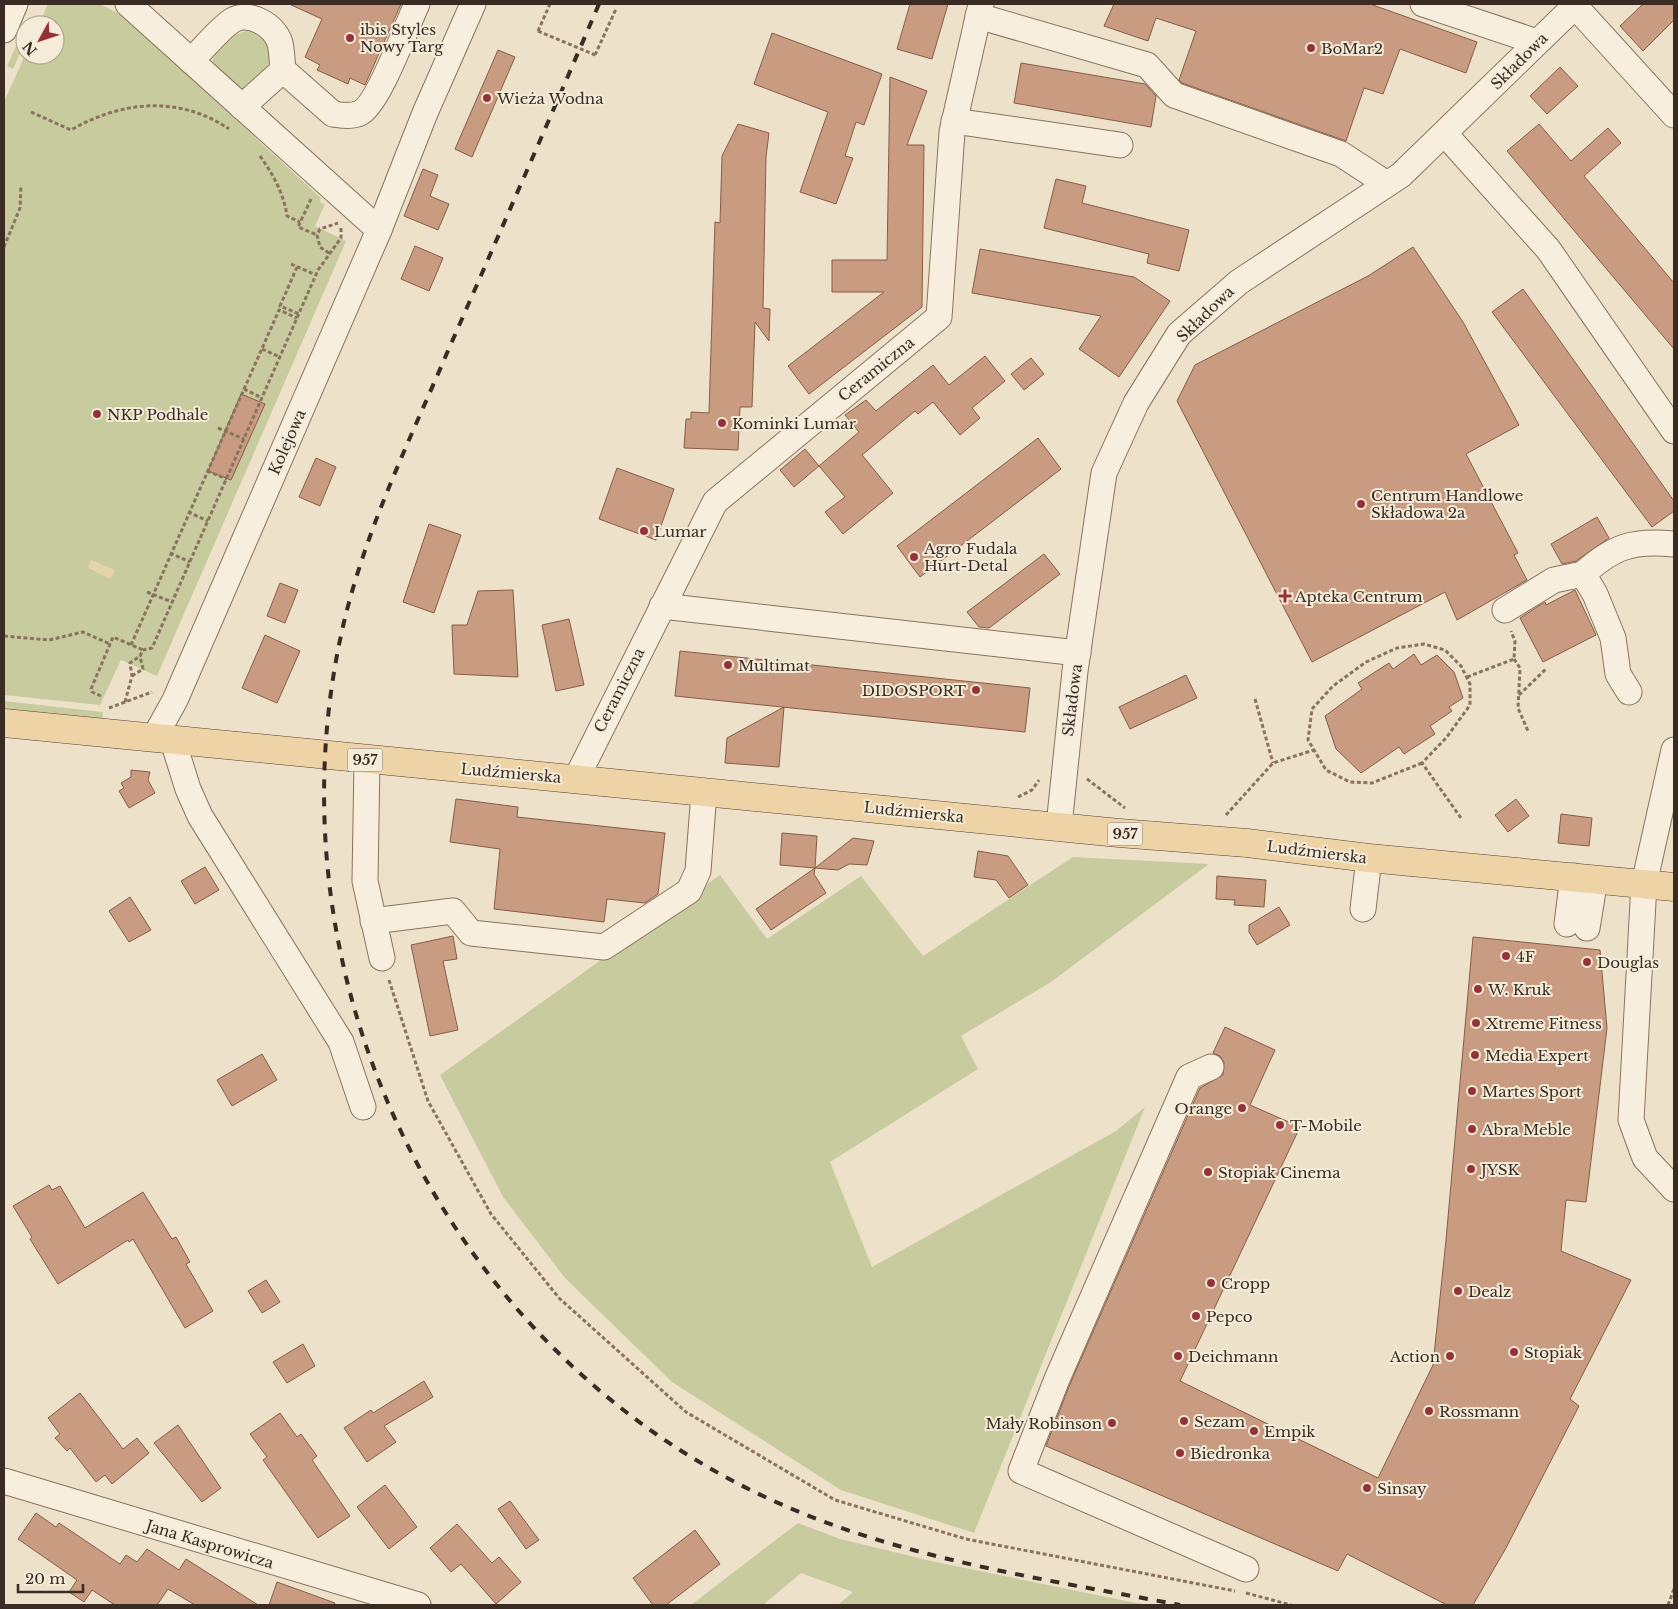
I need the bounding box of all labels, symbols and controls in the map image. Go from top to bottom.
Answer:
north arrow [15,15,65,65]
place label: ibis Styles Nowy Targ [360,20,444,56]
street label: Składowa [1487,28,1552,93]
marker: ibis Styles Nowy Targ [344,32,356,44]
text: N [19,38,41,59]
place label: BoMar2 [1321,39,1383,58]
marker: BoMar2 [1305,42,1317,54]
place label: Wieża Wodna [496,89,604,108]
marker: Wieża Wodna [481,92,493,104]
street label: Składowa [1172,281,1238,346]
street label: Ceramiczna [834,332,918,405]
place label: NKP Podhale [107,405,208,424]
street label: Kolejowa [264,406,310,478]
marker: NKP Podhale [91,408,103,420]
place label: Kominki Lumar [732,414,857,433]
marker: Kominki Lumar [716,417,728,429]
place label: Centrum Handlowe Składowa 2a [1371,486,1523,522]
marker: Centrum Handlowe Składowa 2a [1355,498,1367,510]
place label: Lumar [654,522,707,541]
marker: Lumar [638,525,650,537]
place label: Agro Fudala Hurt-Detal [923,539,1018,575]
marker: Agro Fudala Hurt-Detal [908,551,920,563]
place label: Apteka Centrum [1294,587,1423,606]
marker: Apteka Centrum [1279,590,1291,602]
street label: Ceramiczna [590,644,649,735]
place label: Multimat [738,656,810,675]
marker: Multimat [722,659,734,671]
street label: Składowa [1058,662,1086,737]
place label: DIDOSPORT [862,681,966,700]
marker: DIDOSPORT [970,684,982,696]
road number: 957 [348,748,382,772]
street label: Ludźmierska [460,759,563,787]
street label: Ludźmierska [863,797,966,827]
road number: 957 [1108,822,1142,846]
street label: Ludźmierska [1266,836,1369,868]
place label: 4F [1516,947,1535,966]
marker: 4F [1500,950,1512,962]
place label: Douglas [1597,953,1659,972]
marker: Douglas [1581,956,1593,968]
place label: W. Kruk [1487,980,1552,999]
marker: W. Kruk [1472,983,1484,995]
place label: Xtreme Fitness [1486,1014,1602,1033]
marker: Xtreme Fitness [1470,1017,1482,1029]
place label: Media Expert [1485,1046,1589,1065]
marker: Media Expert [1469,1049,1481,1061]
place label: Martes Sport [1482,1082,1582,1101]
marker: Martes Sport [1466,1085,1478,1097]
place label: Orange [1175,1099,1232,1118]
marker: Orange [1236,1102,1248,1114]
place label: T-Mobile [1290,1116,1362,1135]
marker: T-Mobile [1274,1119,1286,1131]
place label: Abra Meble [1481,1120,1571,1139]
marker: Abra Meble [1466,1123,1478,1135]
place label: JYSK [1479,1160,1519,1179]
place label: Stopiak Cinema [1218,1163,1341,1182]
marker: JYSK [1465,1163,1477,1175]
marker: Stopiak Cinema [1202,1166,1214,1178]
place label: Cropp [1221,1274,1270,1293]
marker: Cropp [1205,1277,1217,1289]
place label: Dealz [1468,1282,1511,1301]
marker: Dealz [1452,1285,1464,1297]
place label: Pepco [1206,1307,1253,1326]
marker: Pepco [1190,1310,1202,1322]
place label: Stopiak [1524,1343,1583,1362]
marker: Stopiak [1508,1346,1520,1358]
place label: Deichmann [1188,1347,1278,1366]
place label: Action [1389,1347,1440,1366]
marker: Deichmann [1172,1350,1184,1362]
marker: Action [1444,1350,1456,1362]
place label: Rossmann [1439,1402,1519,1421]
marker: Rossmann [1423,1405,1435,1417]
place label: Sezam [1194,1412,1245,1431]
place label: Mały Robinson [985,1414,1102,1433]
marker: Sezam [1178,1415,1190,1427]
marker: Mały Robinson [1106,1417,1118,1429]
place label: Empik [1264,1422,1316,1441]
marker: Empik [1248,1425,1260,1437]
place label: Biedronka [1190,1444,1271,1463]
marker: Biedronka [1174,1447,1186,1459]
place label: Sinsay [1377,1479,1427,1498]
marker: Sinsay [1361,1482,1373,1494]
street label: Jana Kasprowicza [142,1515,277,1573]
scale bar [18,1562,82,1594]
text: 20 m [25,1569,65,1588]

